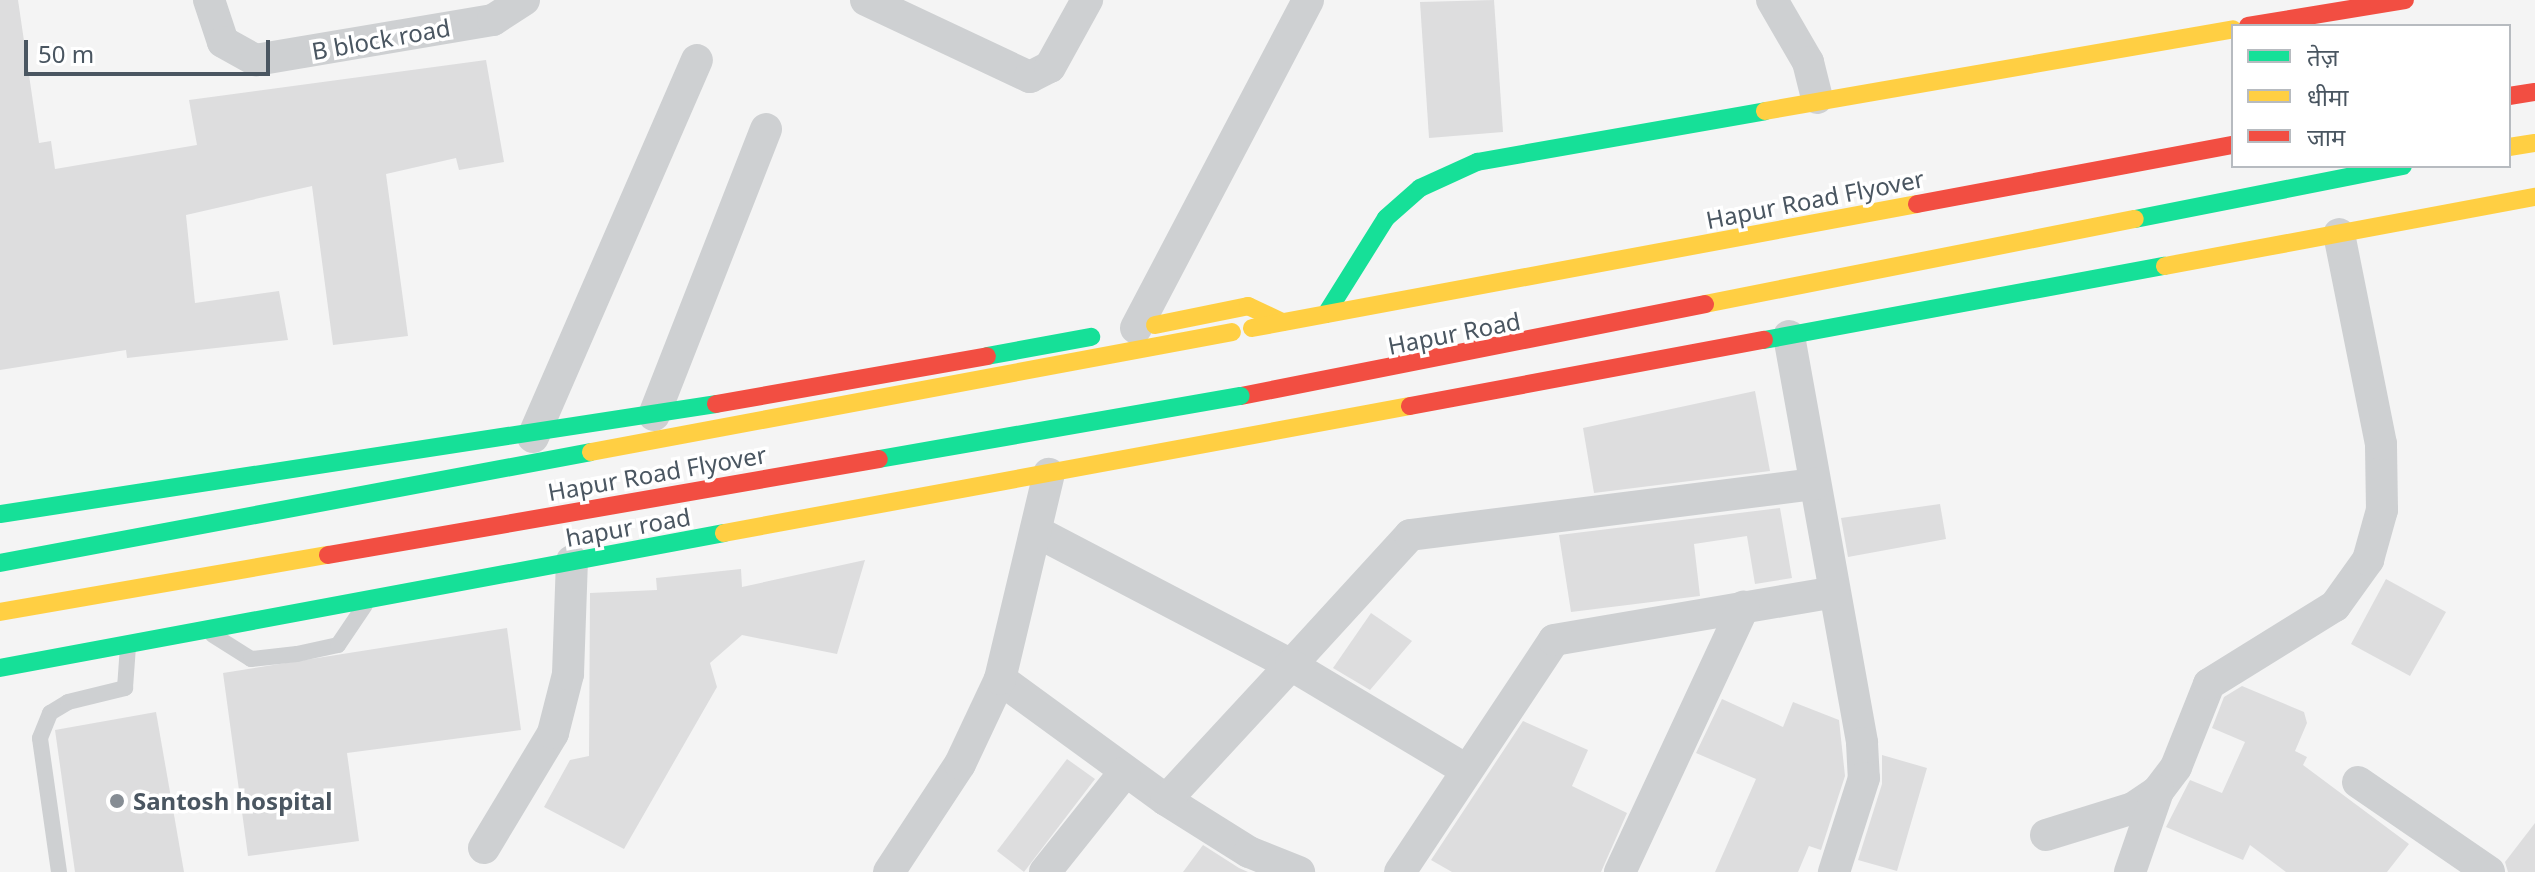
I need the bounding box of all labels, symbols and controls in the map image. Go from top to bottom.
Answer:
street label: B block road [310,13,452,65]
scale bar [28,24,274,74]
legend [2231,24,2511,168]
text: 50 m [38,37,94,70]
text: तेज़ [2307,40,2339,73]
text: धीमा [2307,80,2349,113]
text: जाम [2307,120,2345,153]
street label: Hapur Road Flyover [1704,164,1926,234]
street label: Hapur Road [1385,306,1523,360]
street label: Hapur Road Flyover [545,440,769,506]
street label: hapur road [563,502,693,552]
place label: Santosh hospital [133,787,332,815]
marker: Santosh hospital [108,792,126,810]

